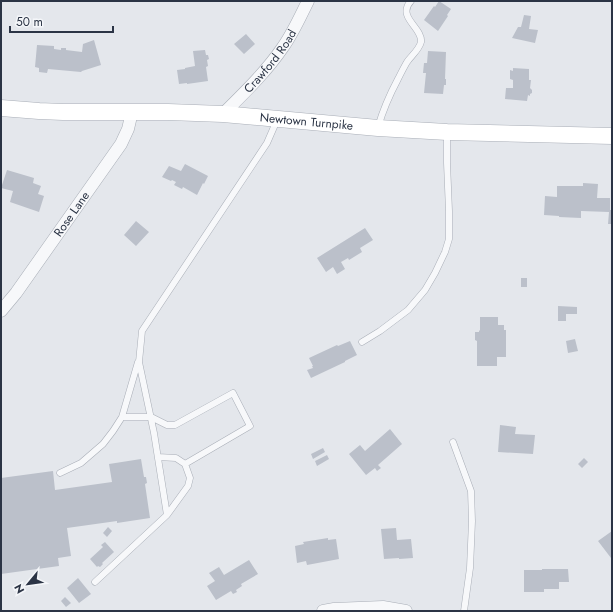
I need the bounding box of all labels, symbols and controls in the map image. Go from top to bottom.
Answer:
scale bar [10,8,113,34]
text: 50 m [16,13,43,31]
street label: Crawford Road [240,26,301,97]
street label: Newtown Turnpike [259,108,354,135]
street label: Rose Lane [49,188,94,240]
north arrow [8,564,48,604]
text: N [10,581,28,597]

